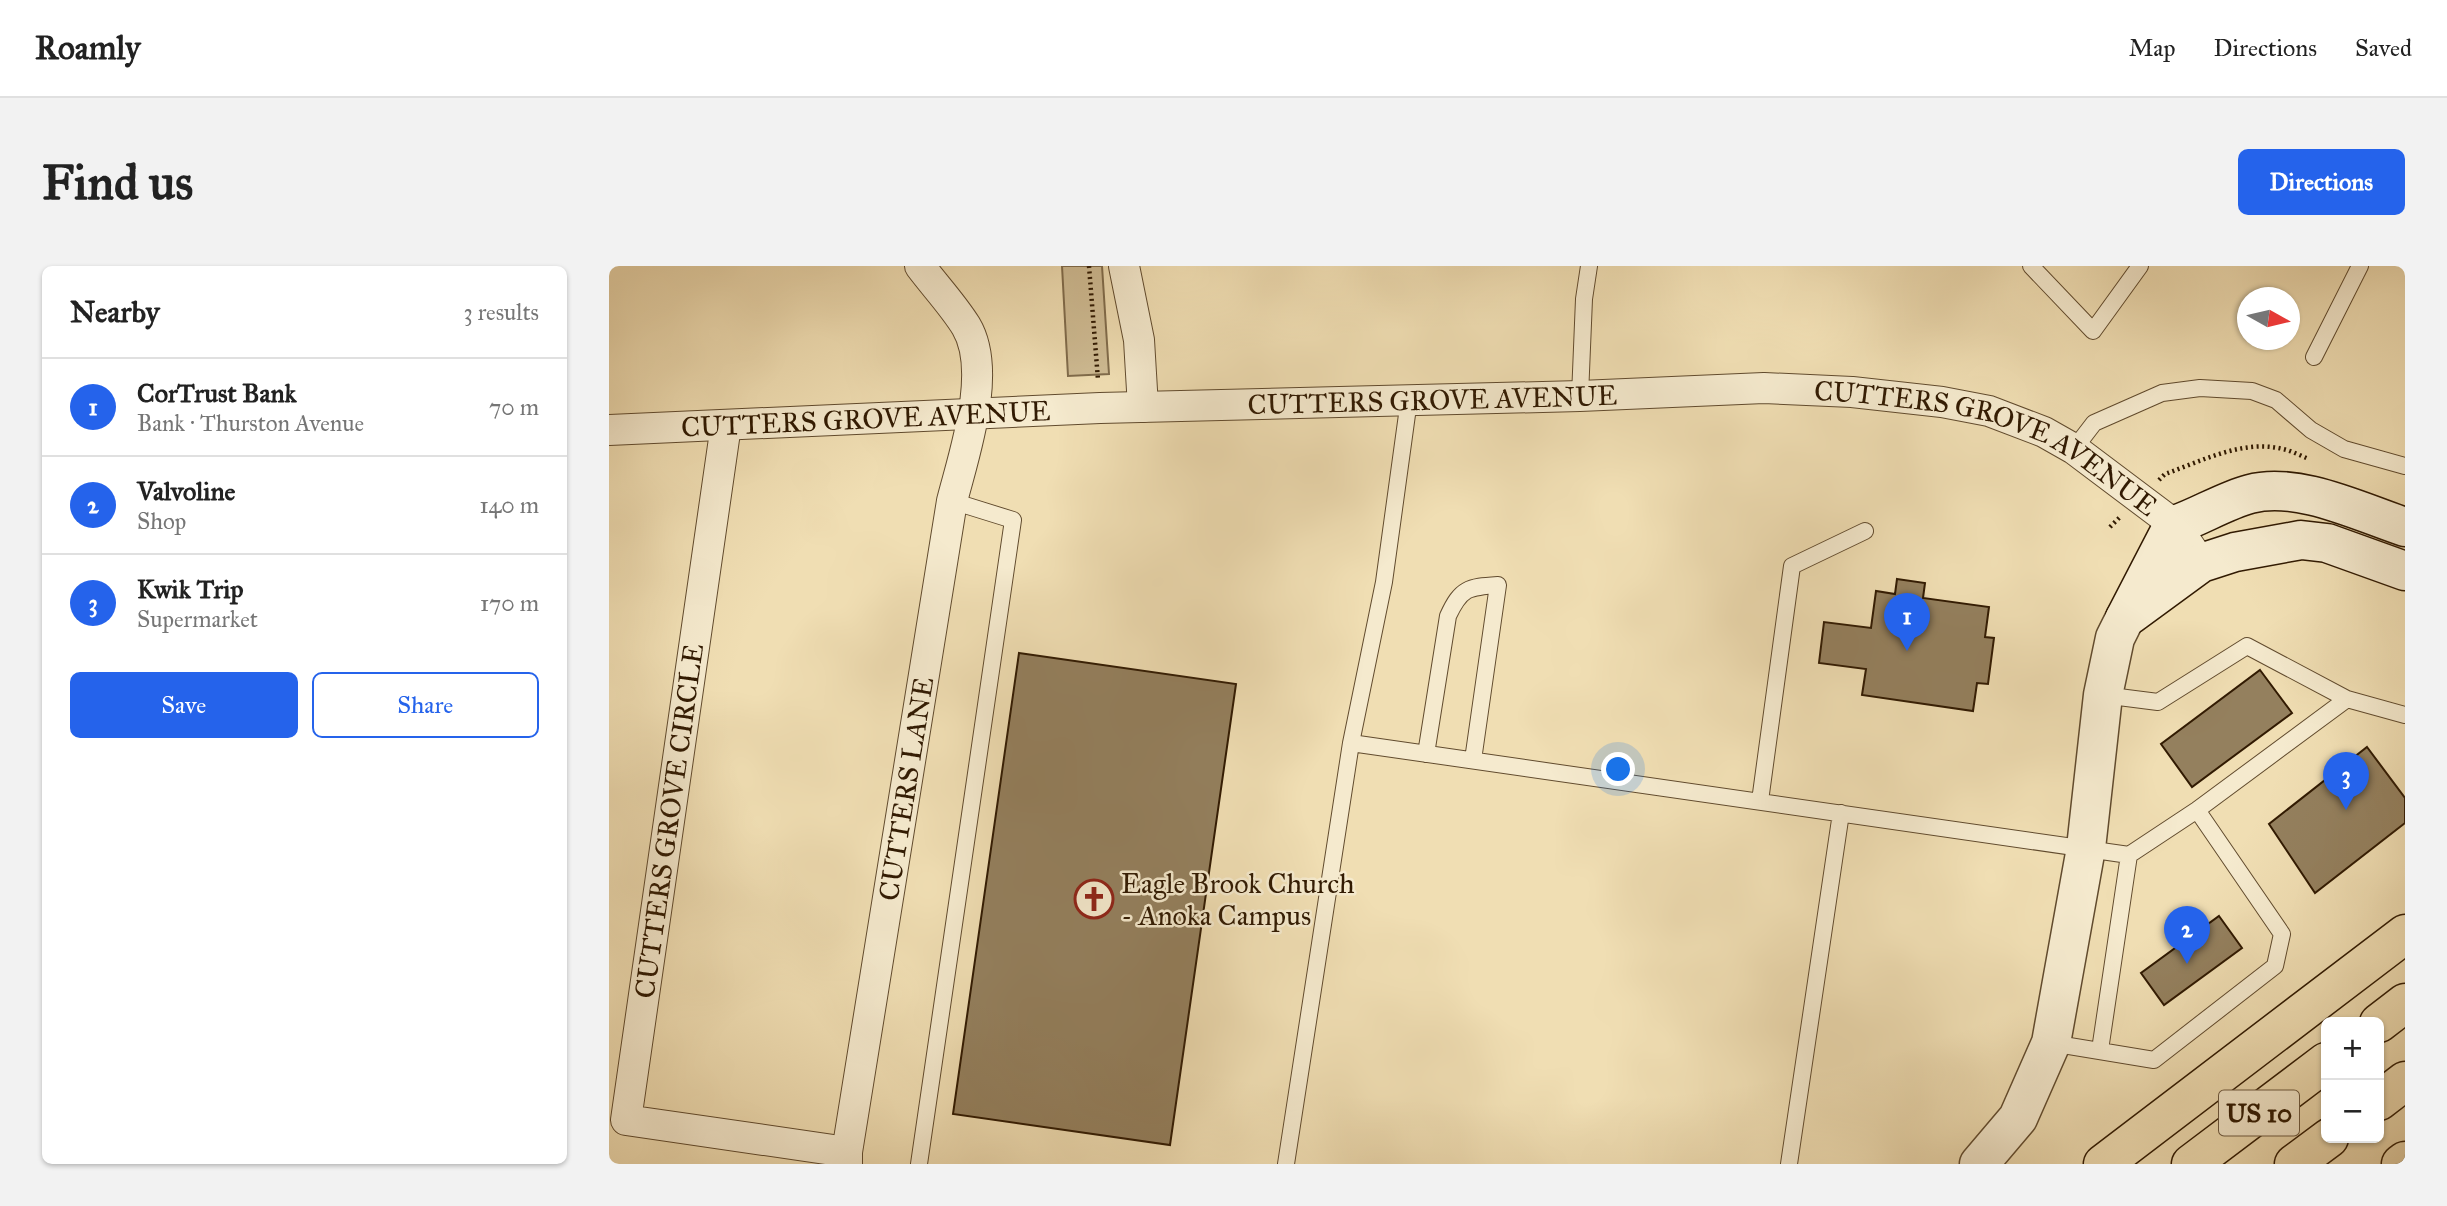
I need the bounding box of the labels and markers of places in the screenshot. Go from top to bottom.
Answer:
pin: 1 [1884,593,1930,651]
pin: 3 [2323,752,2369,810]
place label: Eagle Brook Church - Anoka Campus [1121,866,1355,933]
church icon: Eagle Brook Church - Anoka Campus [1073,878,1115,920]
pin: 2 [2164,906,2210,964]

